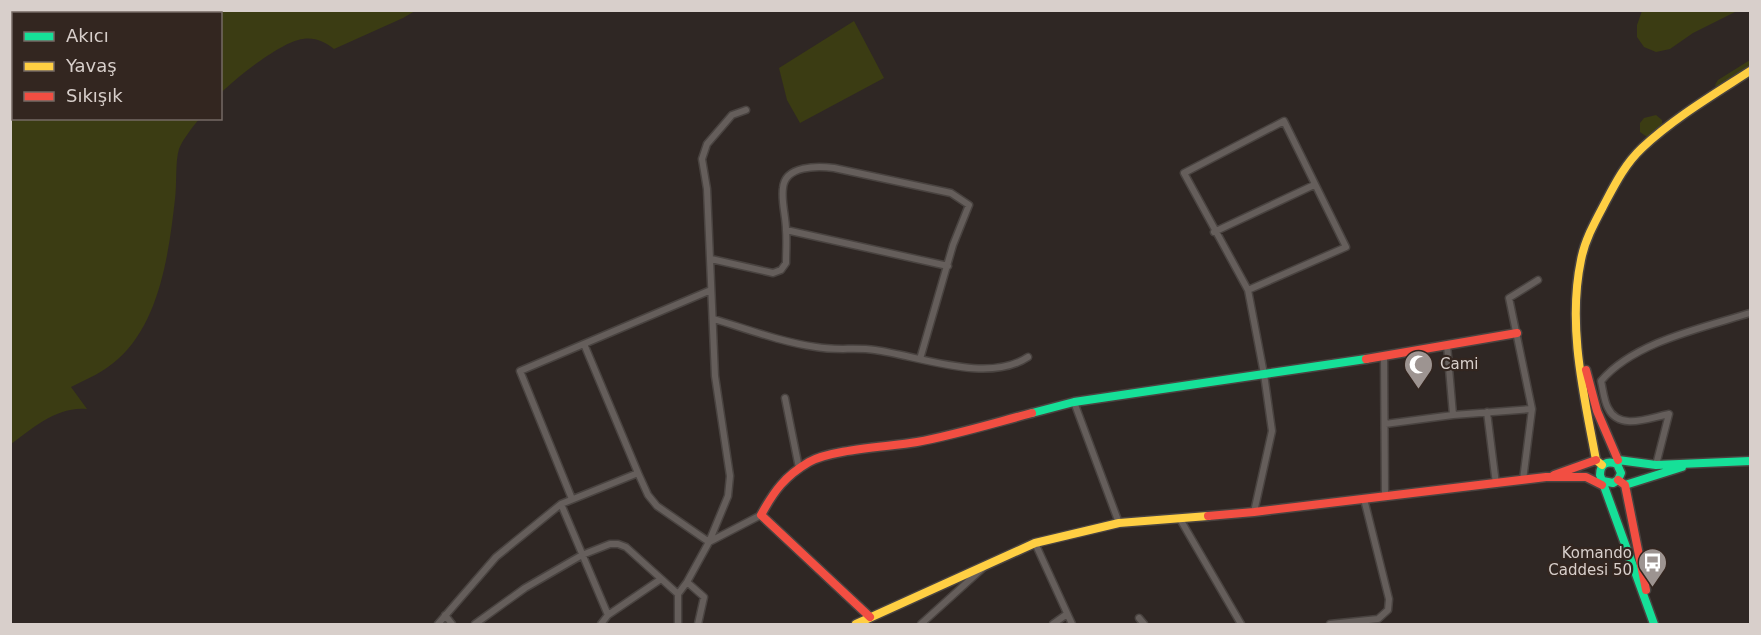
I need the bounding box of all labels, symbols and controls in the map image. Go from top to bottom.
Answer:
legend [12,12,222,120]
text: Akıcı [66,25,109,46]
text: Yavaş [65,55,117,76]
text: Sıkışık [66,85,123,106]
mosque icon: Cami [1403,348,1435,390]
place label: Cami [1440,355,1478,373]
place label: Komando Caddesi 50 [1548,544,1632,579]
bus stop icon: Komando Caddesi 50 [1637,546,1669,588]

